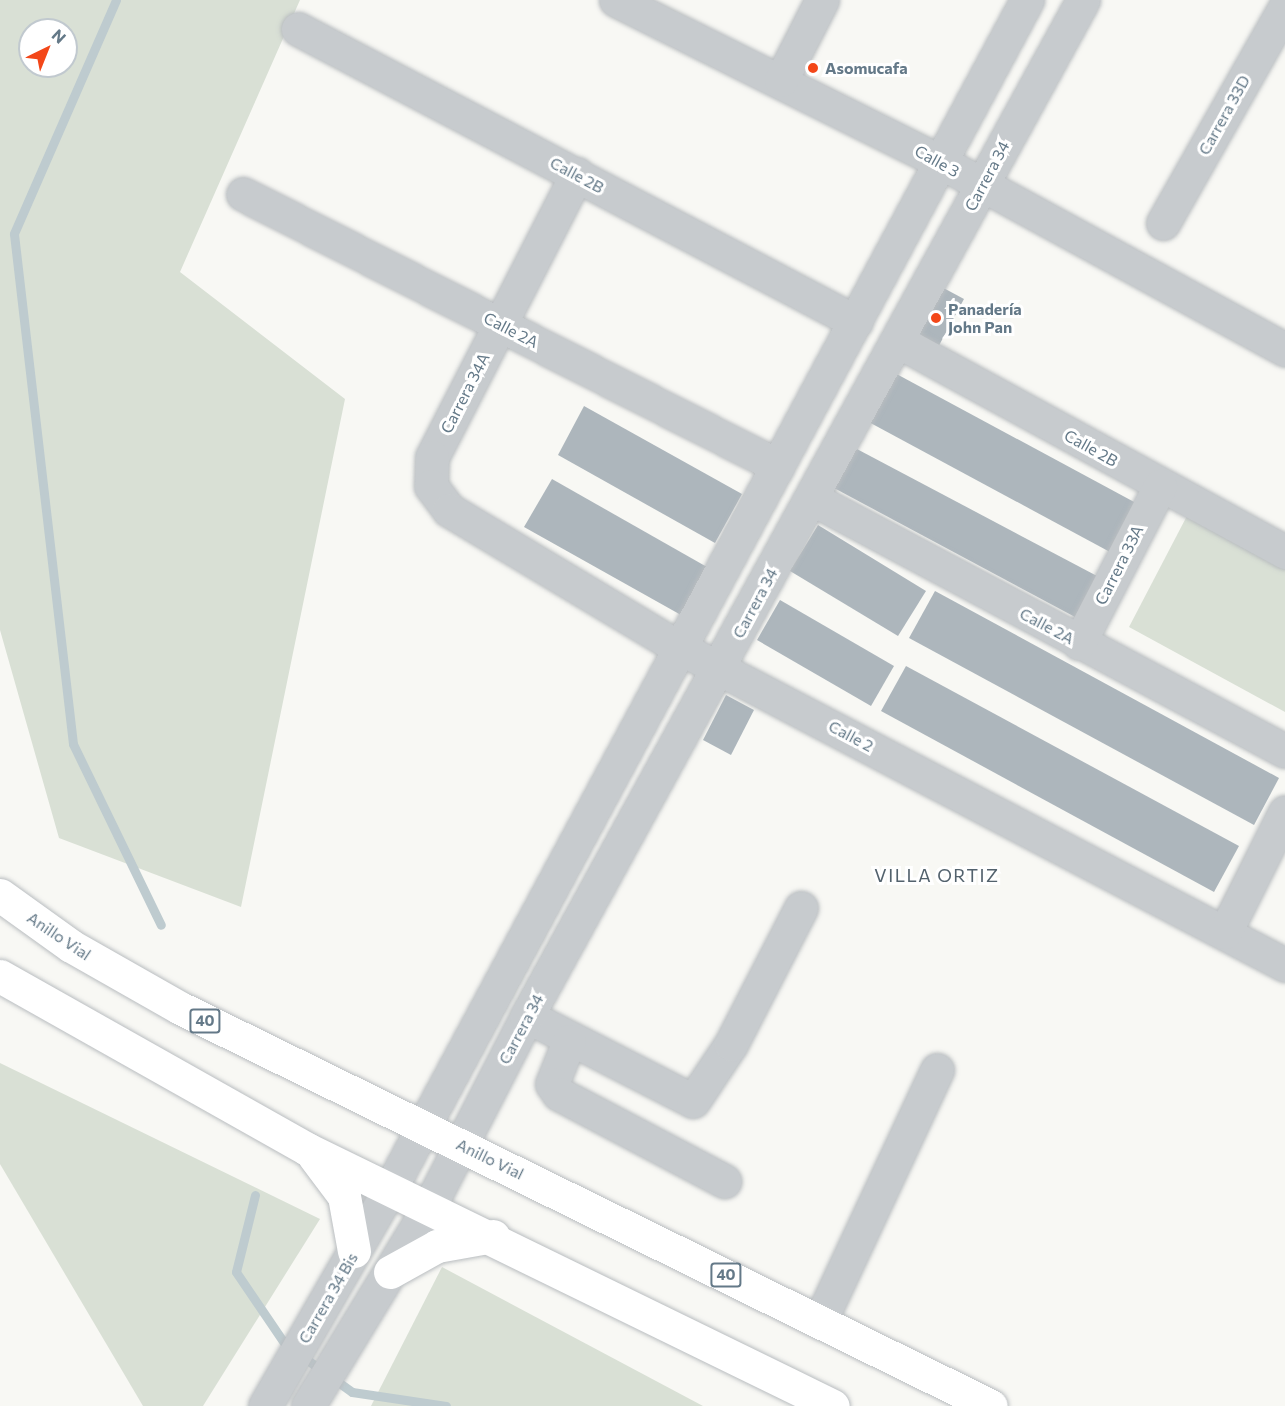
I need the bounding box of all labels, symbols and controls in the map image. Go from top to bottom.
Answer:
north arrow [18,18,78,78]
text: N [48,25,70,47]
place label: Asomucafa [825,58,908,78]
marker: Asomucafa [806,61,820,75]
street label: Carrera 33D [1194,72,1254,158]
street label: Carrera 34 [961,138,1013,214]
street label: Calle 3 [911,141,963,181]
street label: Calle 2B [547,153,607,197]
place label: Panadería John Pan [948,299,1022,337]
street label: Calle 2A [480,308,542,352]
marker: Panadería John Pan [929,311,943,325]
street label: Carrera 34A [437,350,493,436]
street label: Calle 2B [1061,426,1121,470]
street label: Carrera 33A [1091,522,1147,608]
street label: Carrera 34 [729,565,781,641]
street label: Calle 2A [1017,604,1077,648]
street label: Calle 2 [825,716,877,756]
district label: VILLA ORTIZ [874,864,1000,886]
street label: Anillo Vial [24,908,94,964]
street label: Carrera 34 [495,991,547,1067]
road number: 40 [188,1009,222,1033]
street label: Anillo Vial [453,1134,527,1184]
street label: Carrera 34 Bis [294,1249,362,1347]
road number: 40 [710,1263,742,1287]

